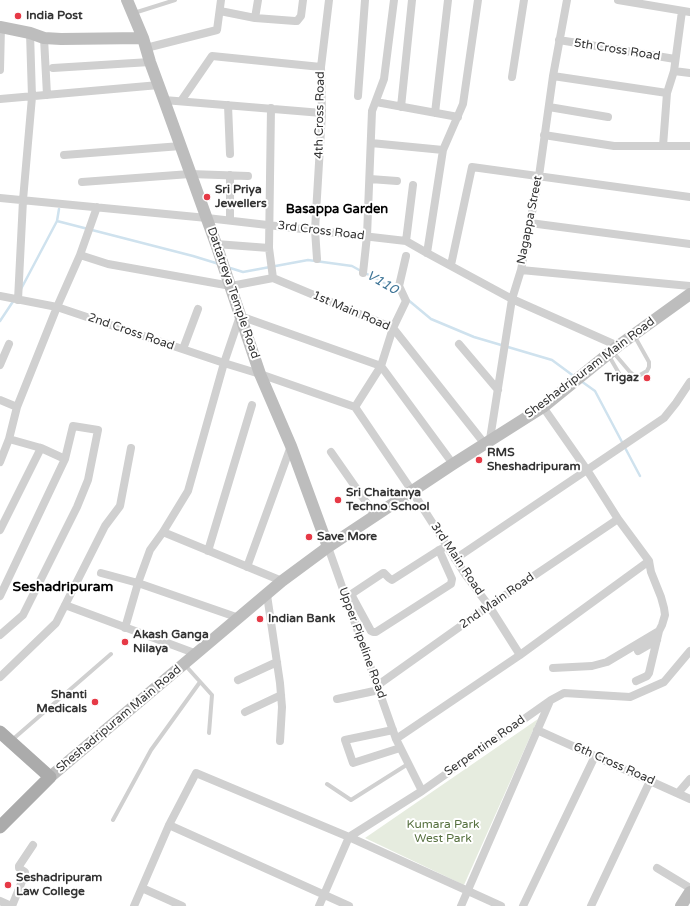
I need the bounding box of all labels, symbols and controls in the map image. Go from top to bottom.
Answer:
place label: India Post [26,9,83,23]
marker: India Post [13,11,23,21]
street label: 5th Cross Road [573,36,661,64]
street label: 4th Cross Road [312,71,328,159]
street label: Nagappa Street [514,174,546,266]
place label: Sri Priya Jewellers [215,183,267,211]
marker: Sri Priya Jewellers [202,192,212,202]
district label: Basappa Garden [286,202,388,218]
street label: 3rd Cross Road [277,219,365,243]
street label: Dattatreya Temple Road [204,225,262,361]
water label: V110 [364,268,400,298]
street label: 1st Main Road [310,288,392,334]
street label: 2nd Cross Road [86,310,176,354]
street label: Sheshadripuram Main Road [522,315,658,421]
place label: Trigaz [605,371,639,385]
marker: Trigaz [642,373,652,383]
place label: RMS Sheshadripuram [487,446,581,474]
marker: RMS Sheshadripuram [474,455,484,465]
place label: Sri Chaitanya Techno School [346,486,429,514]
marker: Sri Chaitanya Techno School [333,495,343,505]
street label: 3rd Main Road [427,520,487,598]
place label: Save More [317,530,377,544]
marker: Save More [304,532,314,542]
street label: 2nd Main Road [457,570,537,632]
district label: Seshadripuram [13,579,113,595]
street label: Upper Pipeline Road [335,585,389,701]
place label: Indian Bank [268,612,335,626]
marker: Indian Bank [255,614,265,624]
place label: Akash Ganga Nilaya [133,628,209,656]
marker: Akash Ganga Nilaya [120,637,130,647]
street label: Sheshadripuram Main Road [54,663,184,775]
place label: Shanti Medicals [36,688,87,716]
marker: Shanti Medicals [90,697,100,707]
street label: Serpentine Road [442,713,528,779]
street label: 6th Cross Road [571,740,657,788]
park label: Kumara Park West Park [406,818,480,846]
place label: Seshadripuram Law College [16,871,102,899]
marker: Seshadripuram Law College [3,880,13,890]

